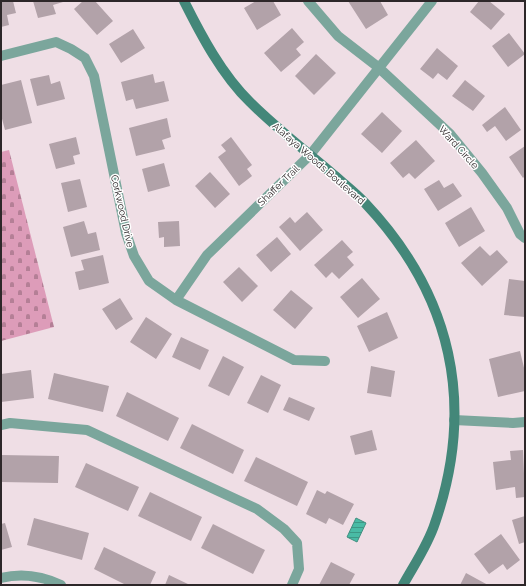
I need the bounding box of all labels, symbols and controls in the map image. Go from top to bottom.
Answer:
street label: Alafaya Woods Boulevard [270,120,367,207]
street label: Ward Circle [436,124,481,171]
street label: Shaffer Trail [255,163,302,208]
street label: Corkwood Drive [109,174,136,249]

